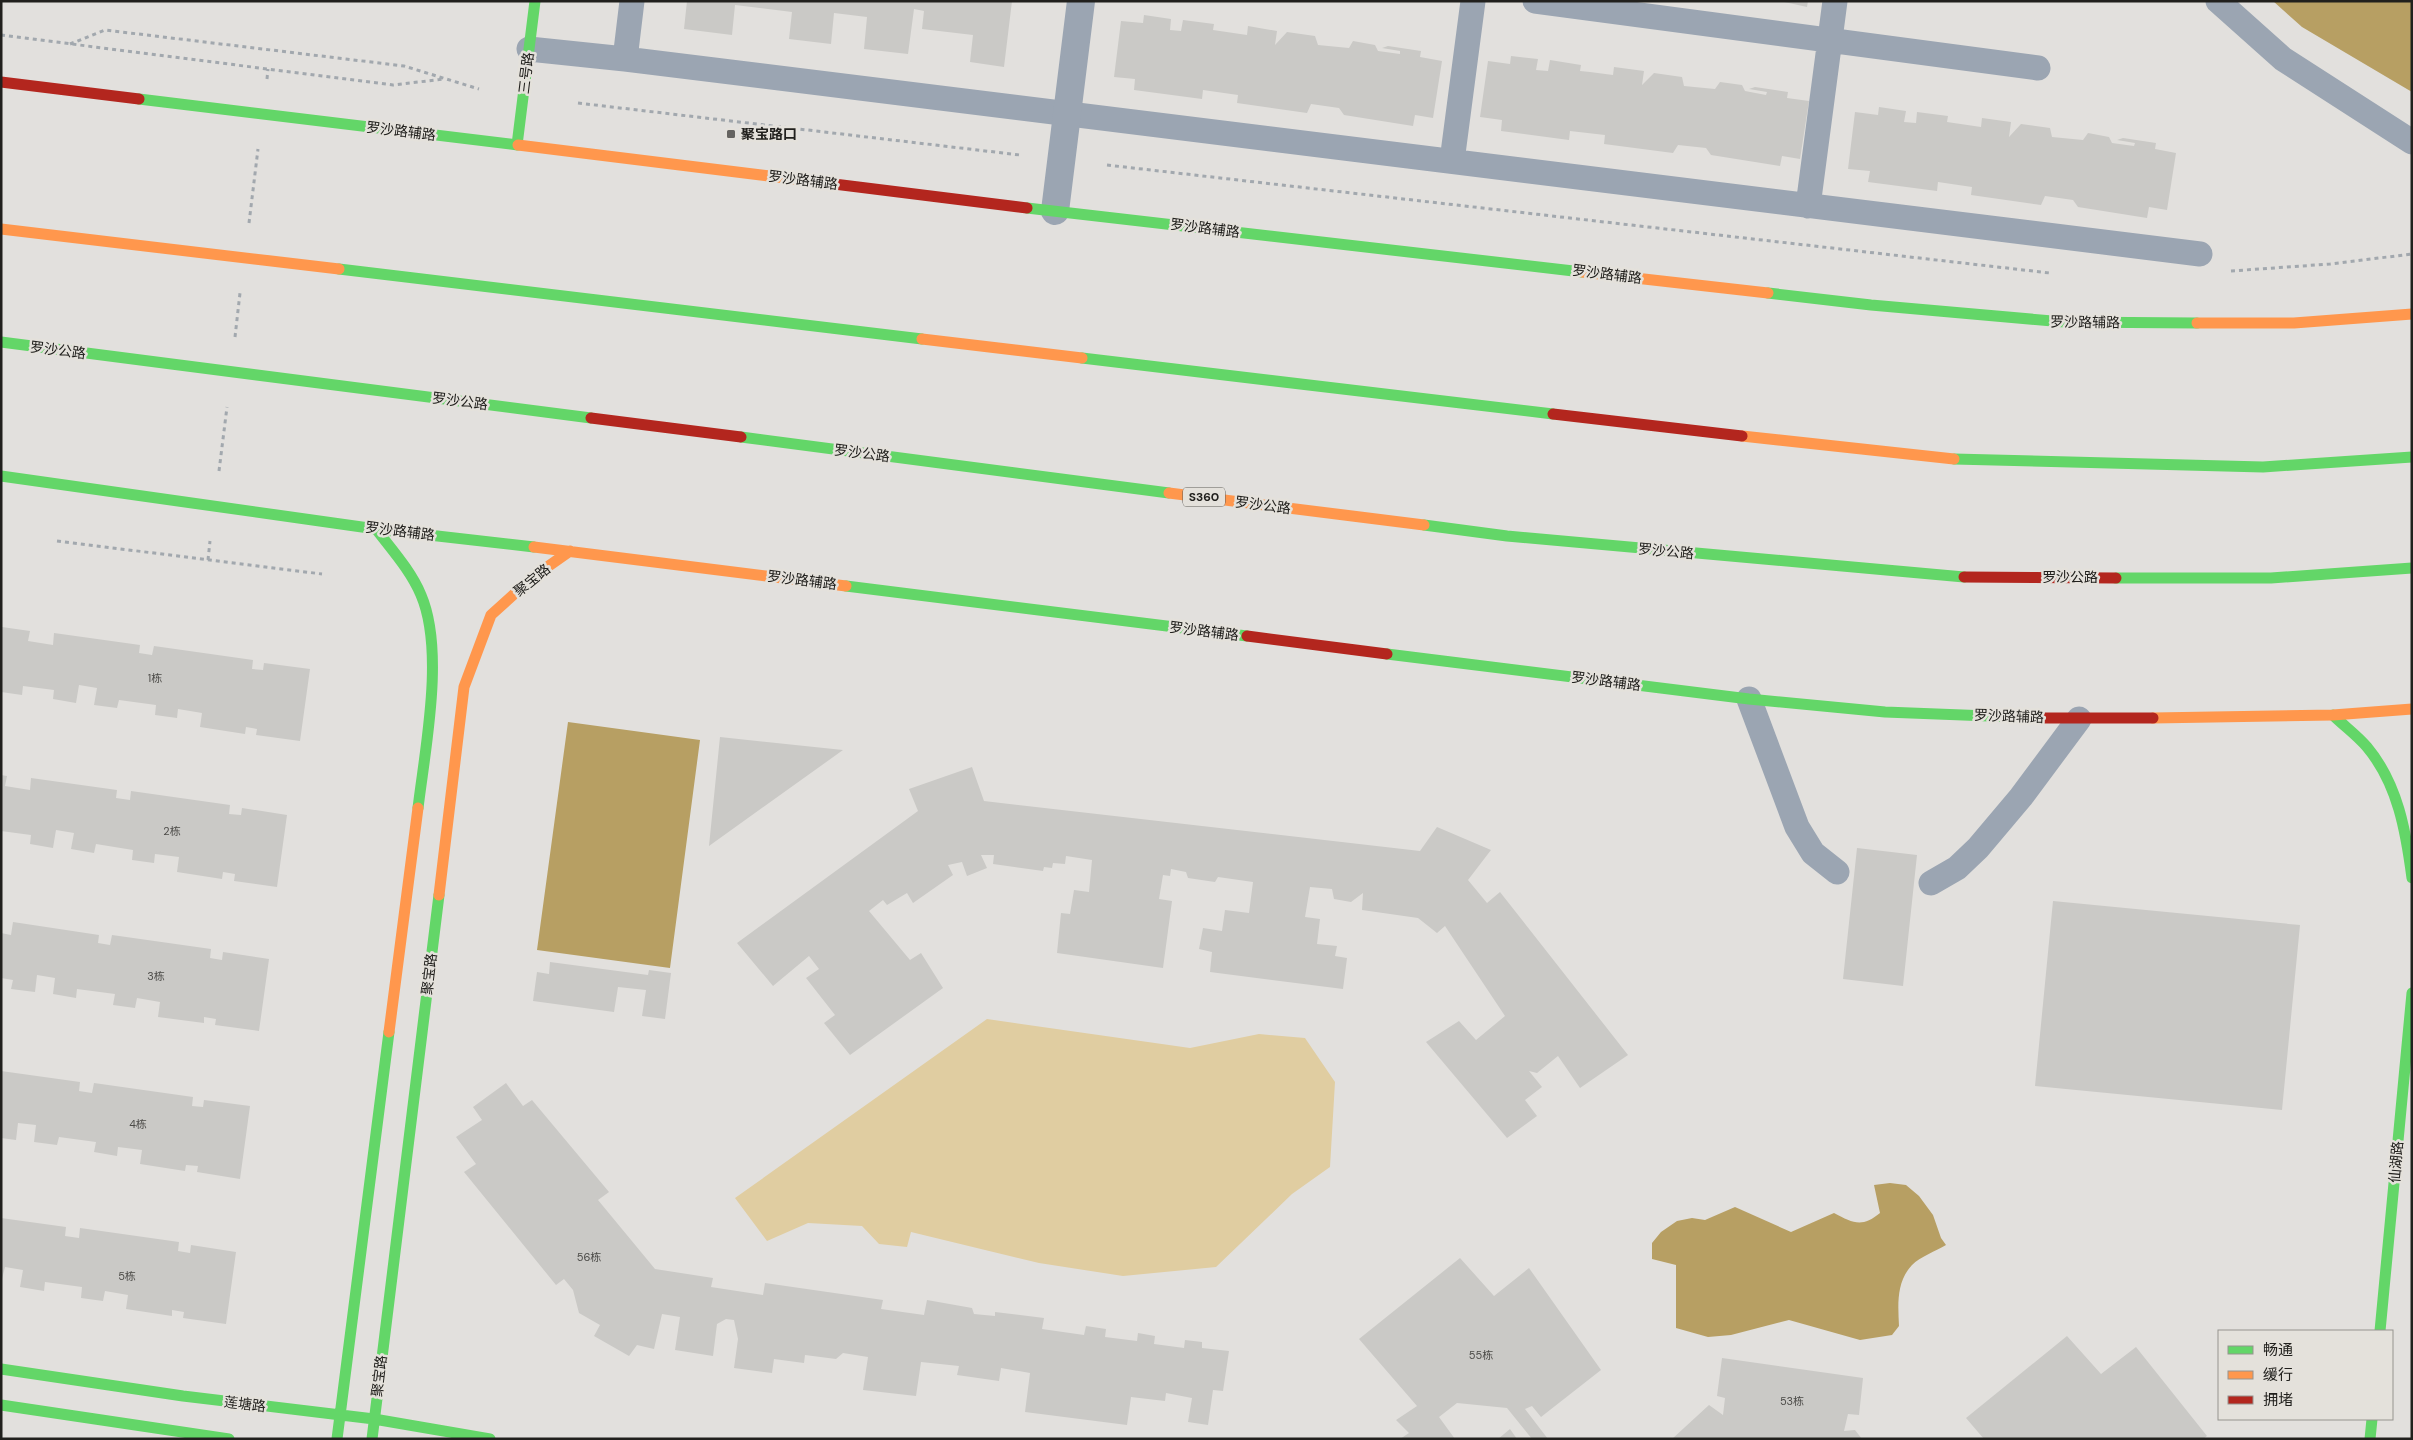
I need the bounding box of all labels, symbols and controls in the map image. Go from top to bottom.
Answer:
street label: 三号路 [515,51,537,95]
street label: 罗沙路辅路 [365,118,437,144]
place label: 聚宝路口 [741,125,797,143]
marker: 聚宝路口 [725,128,737,140]
street label: 罗沙路辅路 [767,167,839,193]
street label: 罗沙路辅路 [1169,215,1241,241]
street label: 罗沙路辅路 [1571,261,1643,287]
street label: 罗沙路辅路 [2050,312,2120,332]
street label: 罗沙公路 [29,338,87,362]
street label: 罗沙公路 [431,389,489,413]
street label: 罗沙公路 [833,441,891,465]
road number: S360 [1183,488,1225,507]
street label: 罗沙公路 [1234,493,1292,517]
street label: 罗沙路辅路 [364,518,436,544]
street label: 罗沙公路 [1637,540,1695,562]
street label: 聚宝路 [510,560,554,600]
street label: 罗沙路辅路 [766,567,838,593]
street label: 罗沙公路 [2042,568,2098,586]
street label: 罗沙路辅路 [1168,618,1240,644]
street label: 罗沙路辅路 [1570,668,1642,694]
house number: 1栋 [148,671,162,685]
street label: 罗沙路辅路 [1974,706,2044,726]
house number: 2栋 [163,824,181,838]
street label: 聚宝路 [418,952,440,996]
house number: 3栋 [147,969,165,983]
house number: 4栋 [129,1117,147,1131]
street label: 仙湖路 [2385,1140,2407,1184]
house number: 56栋 [577,1250,601,1264]
house number: 5栋 [118,1269,136,1283]
legend [2218,1330,2393,1420]
text: 畅通 [2263,1340,2293,1360]
house number: 55栋 [1469,1348,1493,1362]
street label: 聚宝路 [368,1354,390,1398]
text: 缓行 [2263,1365,2293,1385]
text: 拥堵 [2263,1390,2293,1410]
street label: 莲塘路 [223,1393,267,1415]
house number: 53栋 [1780,1394,1804,1408]

